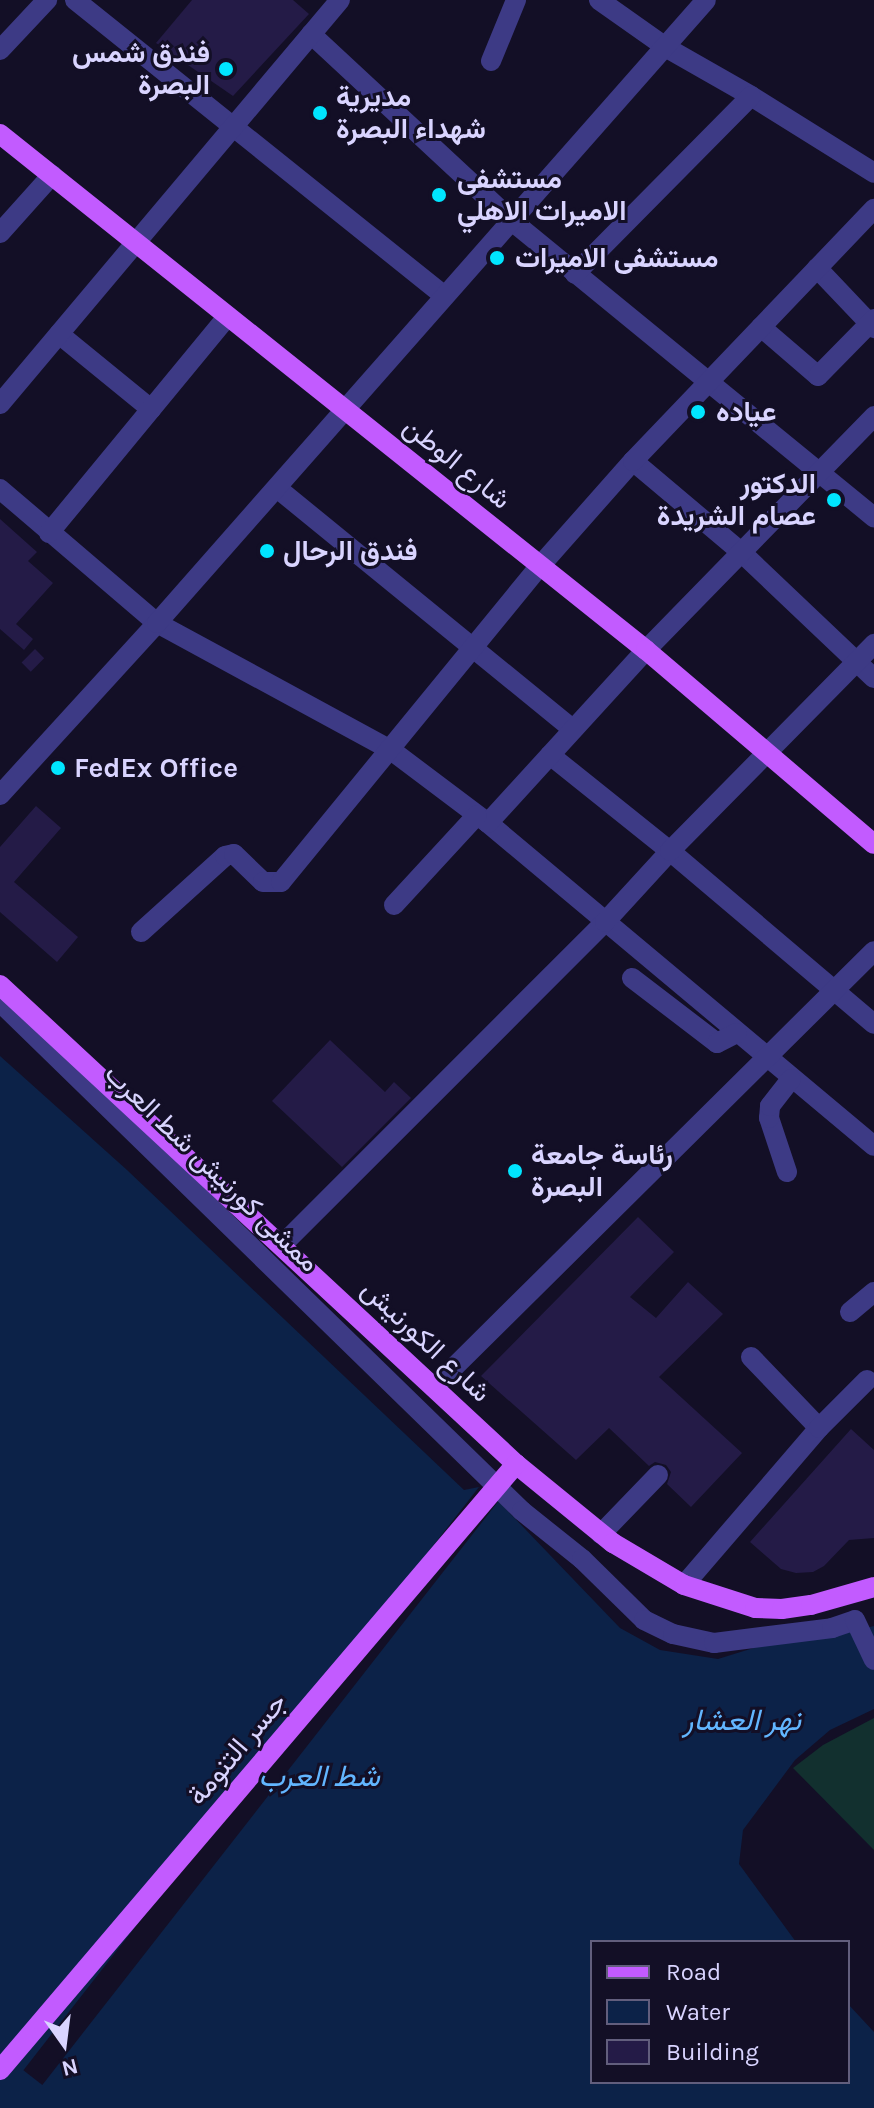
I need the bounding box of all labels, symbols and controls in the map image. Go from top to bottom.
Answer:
place label: فندق شمس البصرة [72,36,210,102]
marker: فندق شمس البصرة [217,60,235,78]
place label: مديرية شهداء البصرة [336,80,486,146]
marker: مديرية شهداء البصرة [311,104,329,122]
place label: مستشفى الاميرات الاهلي [457,162,627,228]
marker: مستشفى الاميرات الاهلي [428,184,450,206]
place label: مستشفى الاميرات [515,241,719,275]
marker: مستشفى الاميرات [486,247,508,269]
place label: عياده [716,395,776,429]
marker: عياده [687,401,709,423]
street label: شارع الوطن [397,410,517,516]
place label: الدكتور عصام الشريدة [657,467,816,533]
marker: الدكتور عصام الشريدة [823,489,845,511]
place label: فندق الرحال [283,534,418,568]
marker: فندق الرحال [258,542,276,560]
place label: FedEx Office [74,751,238,785]
marker: FedEx Office [49,759,67,777]
street label: ممشى كورنيش شط العرب [98,1057,326,1279]
place label: رئاسة جامعة البصرة [531,1138,673,1204]
marker: رئاسة جامعة البصرة [506,1162,524,1180]
street label: شارع الكورنيش [354,1273,498,1409]
street label: جسر التنومة [180,1686,294,1812]
water label: نهر العشار [683,1702,801,1738]
water label: شط العرب [258,1758,380,1794]
legend [590,1940,850,2084]
text: Road [666,1958,721,1986]
text: Water [666,1998,730,2026]
north arrow [24,2004,104,2084]
text: Building [666,2038,759,2066]
text: N [59,2053,81,2082]

